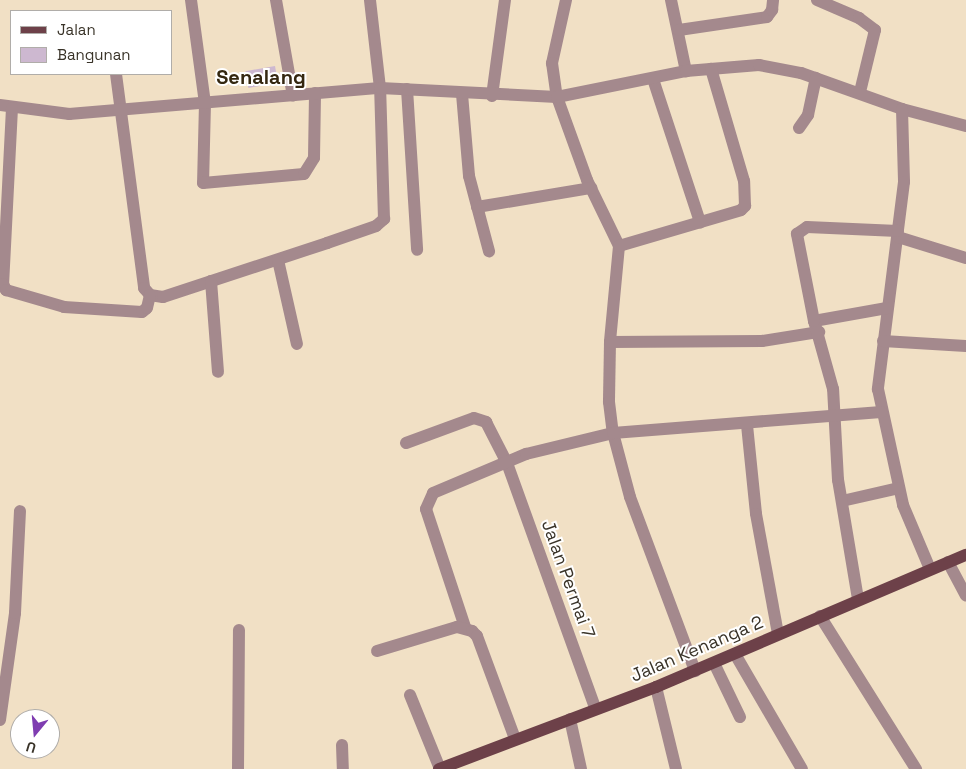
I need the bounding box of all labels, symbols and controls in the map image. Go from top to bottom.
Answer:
legend [10,10,172,75]
text: Jalan [57,20,96,39]
text: Bangunan [57,45,131,64]
district label: Senalang [216,65,306,89]
street label: Jalan Permai 7 [537,517,599,641]
street label: Jalan Kenanga 2 [627,611,767,687]
north arrow [10,709,60,759]
text: U [24,737,38,757]

